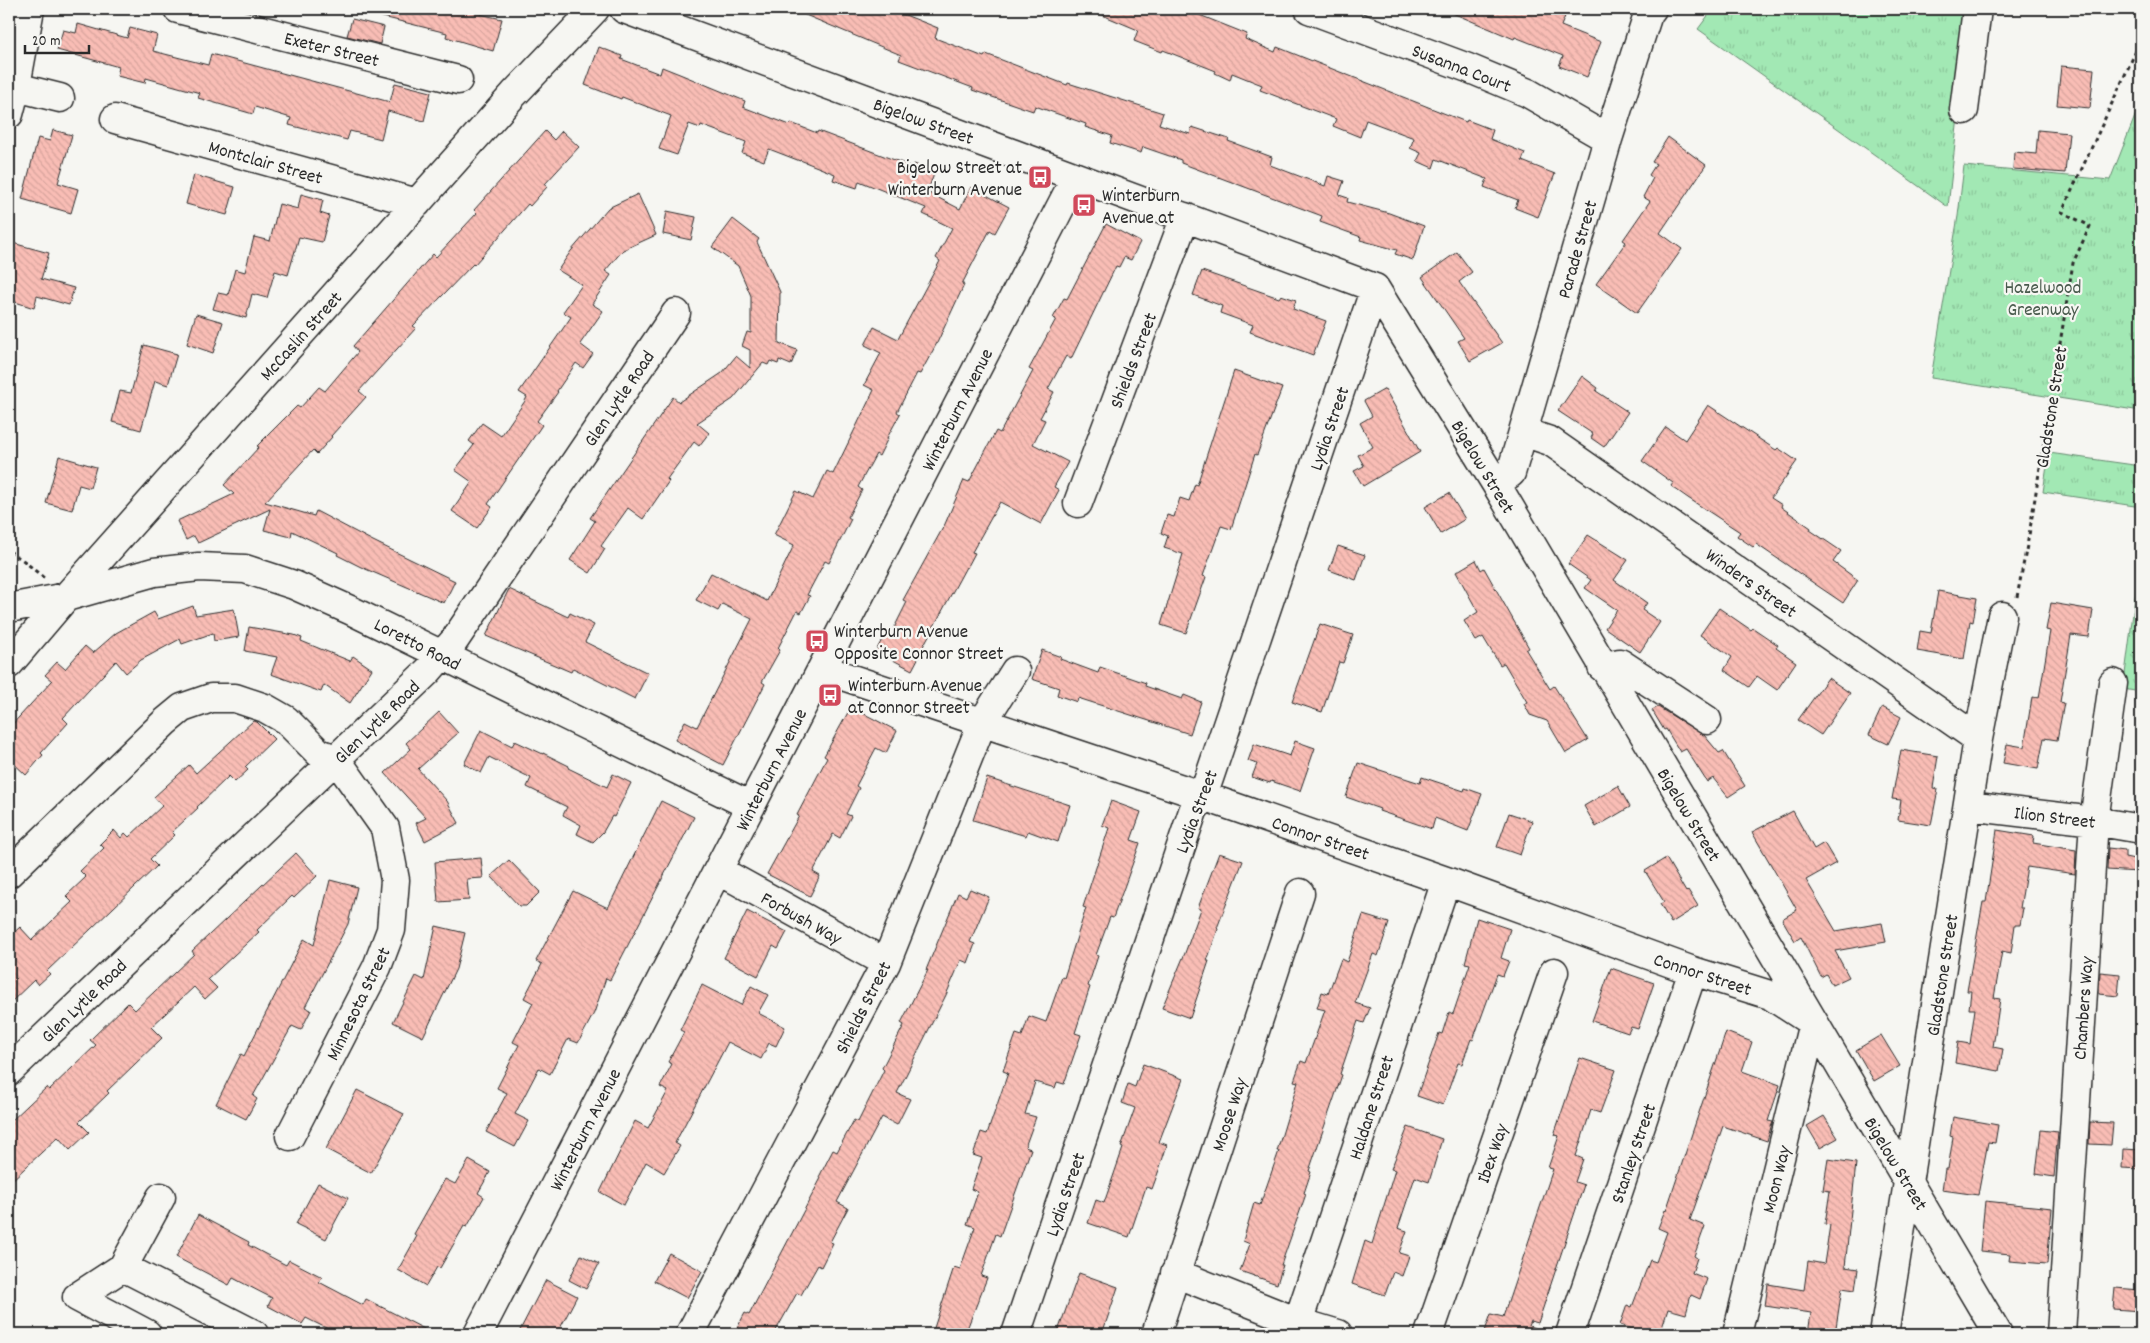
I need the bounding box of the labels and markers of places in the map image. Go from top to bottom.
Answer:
place label: Bigelow Street at Winterburn Avenue [888,156,1022,205]
bus stop icon: Bigelow Street at Winterburn Avenue [1027,164,1053,190]
place label: Winterburn Avenue at [1102,184,1180,233]
bus stop icon: Winterburn Avenue at [1071,192,1097,218]
place label: Winterburn Avenue Opposite Connor Street [834,620,1004,669]
bus stop icon: Winterburn Avenue Opposite Connor Street [804,628,830,654]
place label: Winterburn Avenue at Connor Street [848,674,982,723]
bus stop icon: Winterburn Avenue at Connor Street [817,682,843,708]

